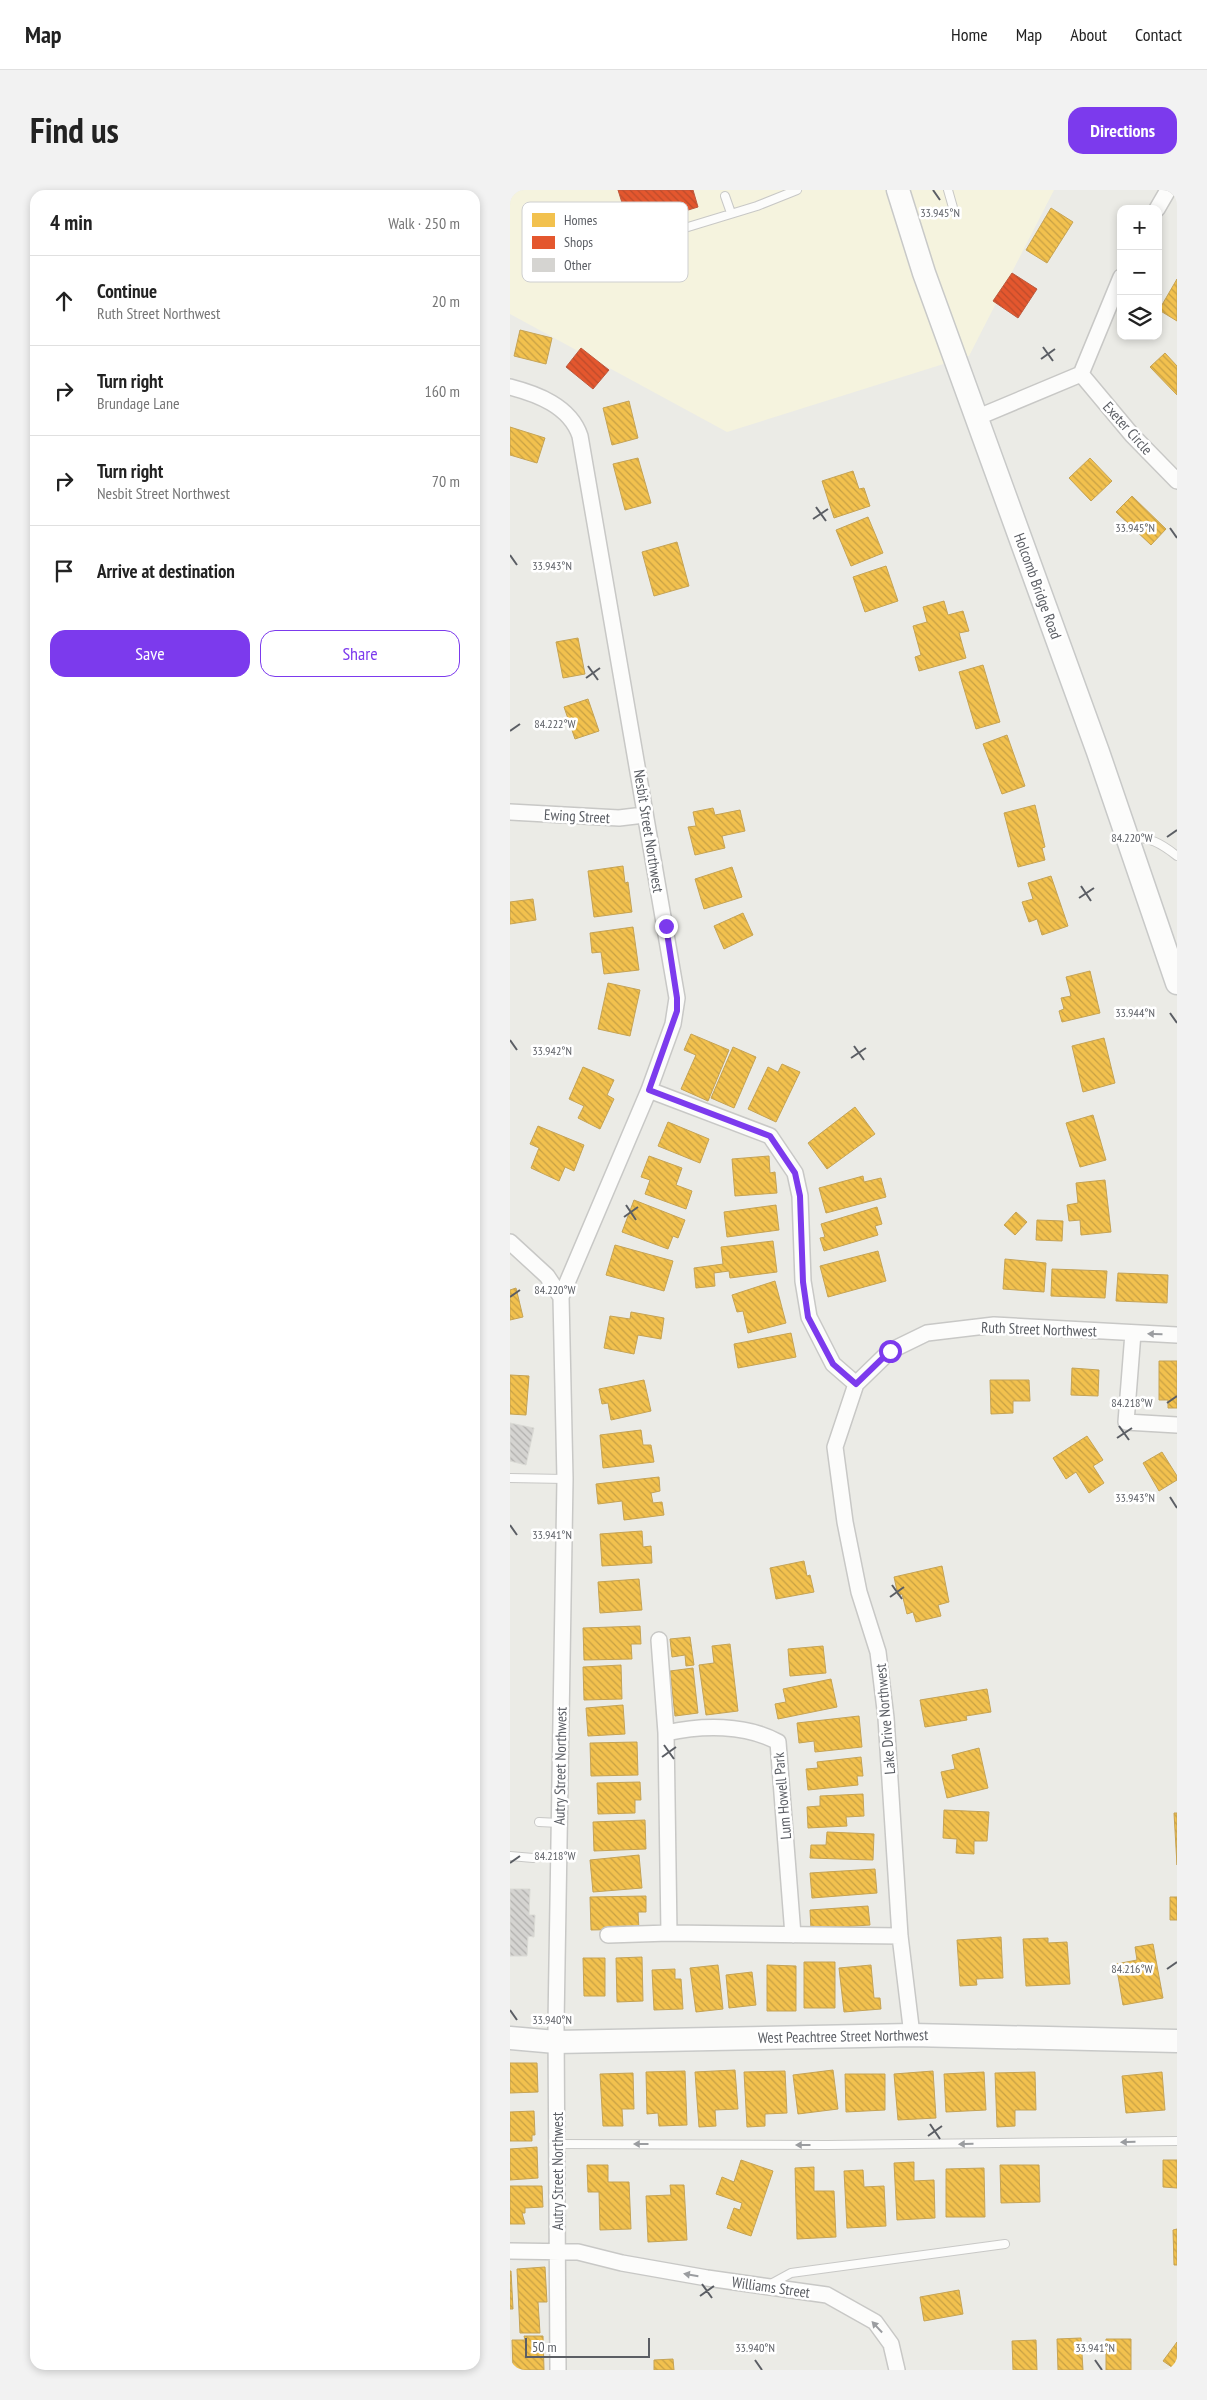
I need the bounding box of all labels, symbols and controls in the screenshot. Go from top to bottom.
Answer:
text: Map [25,19,62,50]
text: Home [951,23,988,46]
text: Map [1016,23,1042,46]
text: About [1070,23,1107,46]
text: Contact [1135,23,1182,46]
text: Find us [30,107,119,153]
button: Directions [1068,107,1177,154]
legend [522,202,688,282]
text: 33.945°N [920,205,960,220]
map controls [1117,205,1162,340]
button: + [1117,205,1162,250]
text: 4 min [50,209,92,236]
text: Homes [564,211,597,229]
text: Walk · 250 m [388,213,460,233]
text: Shops [564,233,593,251]
button: − [1117,250,1162,295]
text: Other [564,256,591,274]
text: Continue [97,279,157,303]
icon: ahead [50,287,78,315]
text: 20 m [432,291,460,311]
button: layers [1117,295,1162,340]
text: Ruth Street Northwest [97,303,220,323]
text: Turn right [97,369,163,393]
icon: right [50,377,78,405]
text: 160 m [425,381,460,401]
text: Brundage Lane [97,393,180,413]
street label: Exeter Circle [1099,397,1157,459]
text: Turn right [97,459,163,483]
icon: right [50,467,78,495]
text: 70 m [432,471,460,491]
text: Nesbit Street Northwest [97,483,230,503]
text: 33.945°N [1115,520,1155,535]
street label: Holcomb Bridge Road [1010,530,1066,642]
icon: arrive [50,557,78,585]
text: 33.943°N [532,558,572,573]
text: Arrive at destination [97,559,235,583]
button: Save [50,630,250,677]
button: Share [260,630,460,677]
text: 84.222°W [534,716,576,731]
street label: Nesbit Street Northwest [630,768,668,894]
street label: Ewing Street [544,805,610,827]
text: 84.220°W [1111,830,1153,845]
route end [655,915,678,938]
text: 33.944°N [1115,1005,1155,1020]
text: 33.942°N [532,1043,572,1058]
text: 84.220°W [534,1282,576,1297]
street label: Ruth Street Northwest [981,1317,1097,1341]
one-way arrow [1147,1330,1163,1338]
route start [879,1340,902,1363]
text: 84.218°W [1111,1395,1153,1410]
text: 33.943°N [1115,1490,1155,1505]
text: 33.941°N [532,1527,572,1542]
street label: Lake Drive Northwest [871,1663,899,1775]
street label: Autry Street Northwest [549,1707,571,1825]
street label: Lum Howell Park [769,1752,795,1840]
text: 84.218°W [534,1848,576,1863]
text: 84.216°W [1111,1961,1153,1976]
text: 33.940°N [532,2012,572,2027]
street label: West Peachtree Street Northwest [758,2025,928,2047]
street label: Autry Street Northwest [548,2112,567,2230]
one-way arrow [1120,2138,1136,2146]
one-way arrow [633,2140,649,2148]
one-way arrow [958,2140,974,2148]
one-way arrow [795,2141,811,2149]
one-way arrow [683,2271,699,2279]
street label: Williams Street [731,2272,811,2302]
one-way arrow [872,2320,883,2333]
scale bar [525,2335,650,2358]
text: 50 m [532,2338,557,2356]
text: 33.940°N [735,2340,775,2355]
text: 33.941°N [1075,2340,1115,2355]

